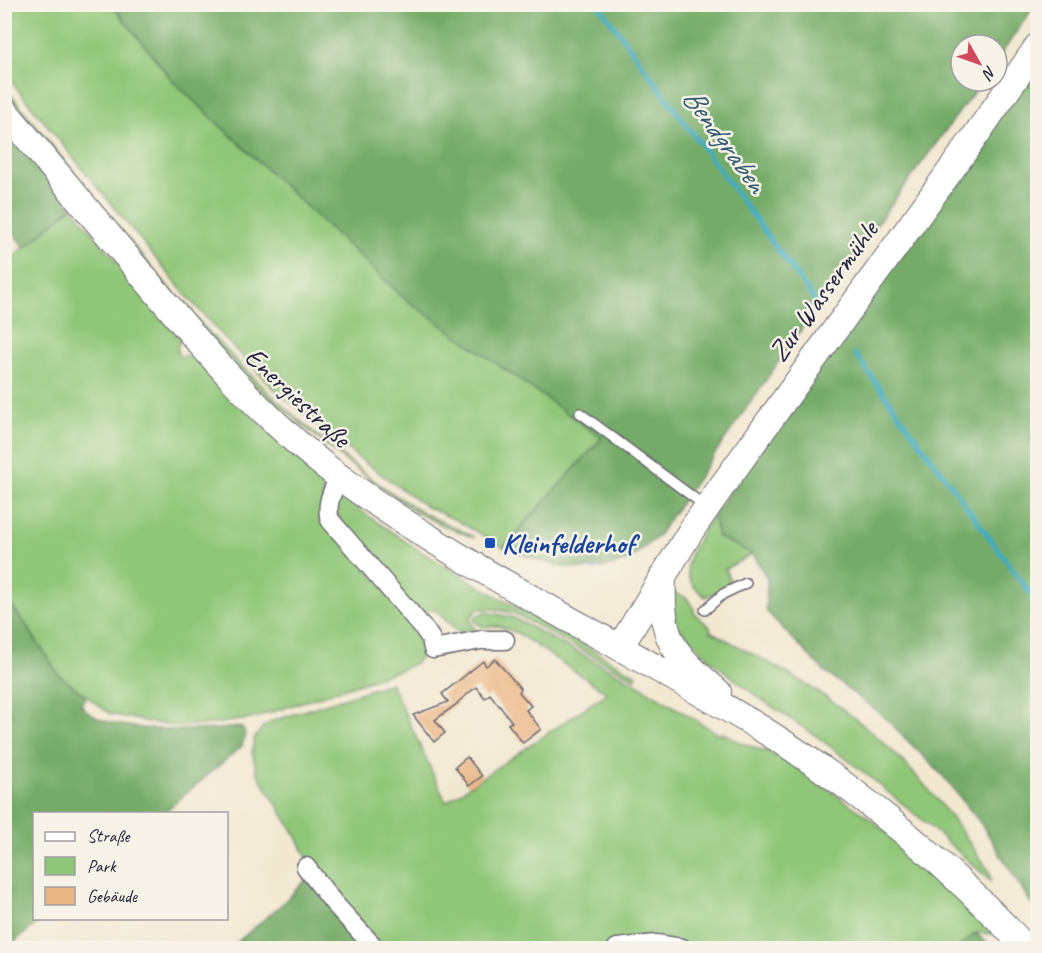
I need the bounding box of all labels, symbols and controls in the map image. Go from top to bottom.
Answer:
north arrow [949,33,1009,93]
text: N [977,62,1001,85]
water label: Bendgraben [674,80,777,202]
street label: Zur Wassermühle [760,212,887,368]
street label: Energiestraße [238,339,360,456]
place label: Kleinfelderhof [502,526,641,561]
marker: Kleinfelderhof [483,536,497,550]
legend [33,812,228,920]
text: Straße [87,825,131,847]
text: Park [87,855,117,877]
text: Gebäude [87,885,138,907]

